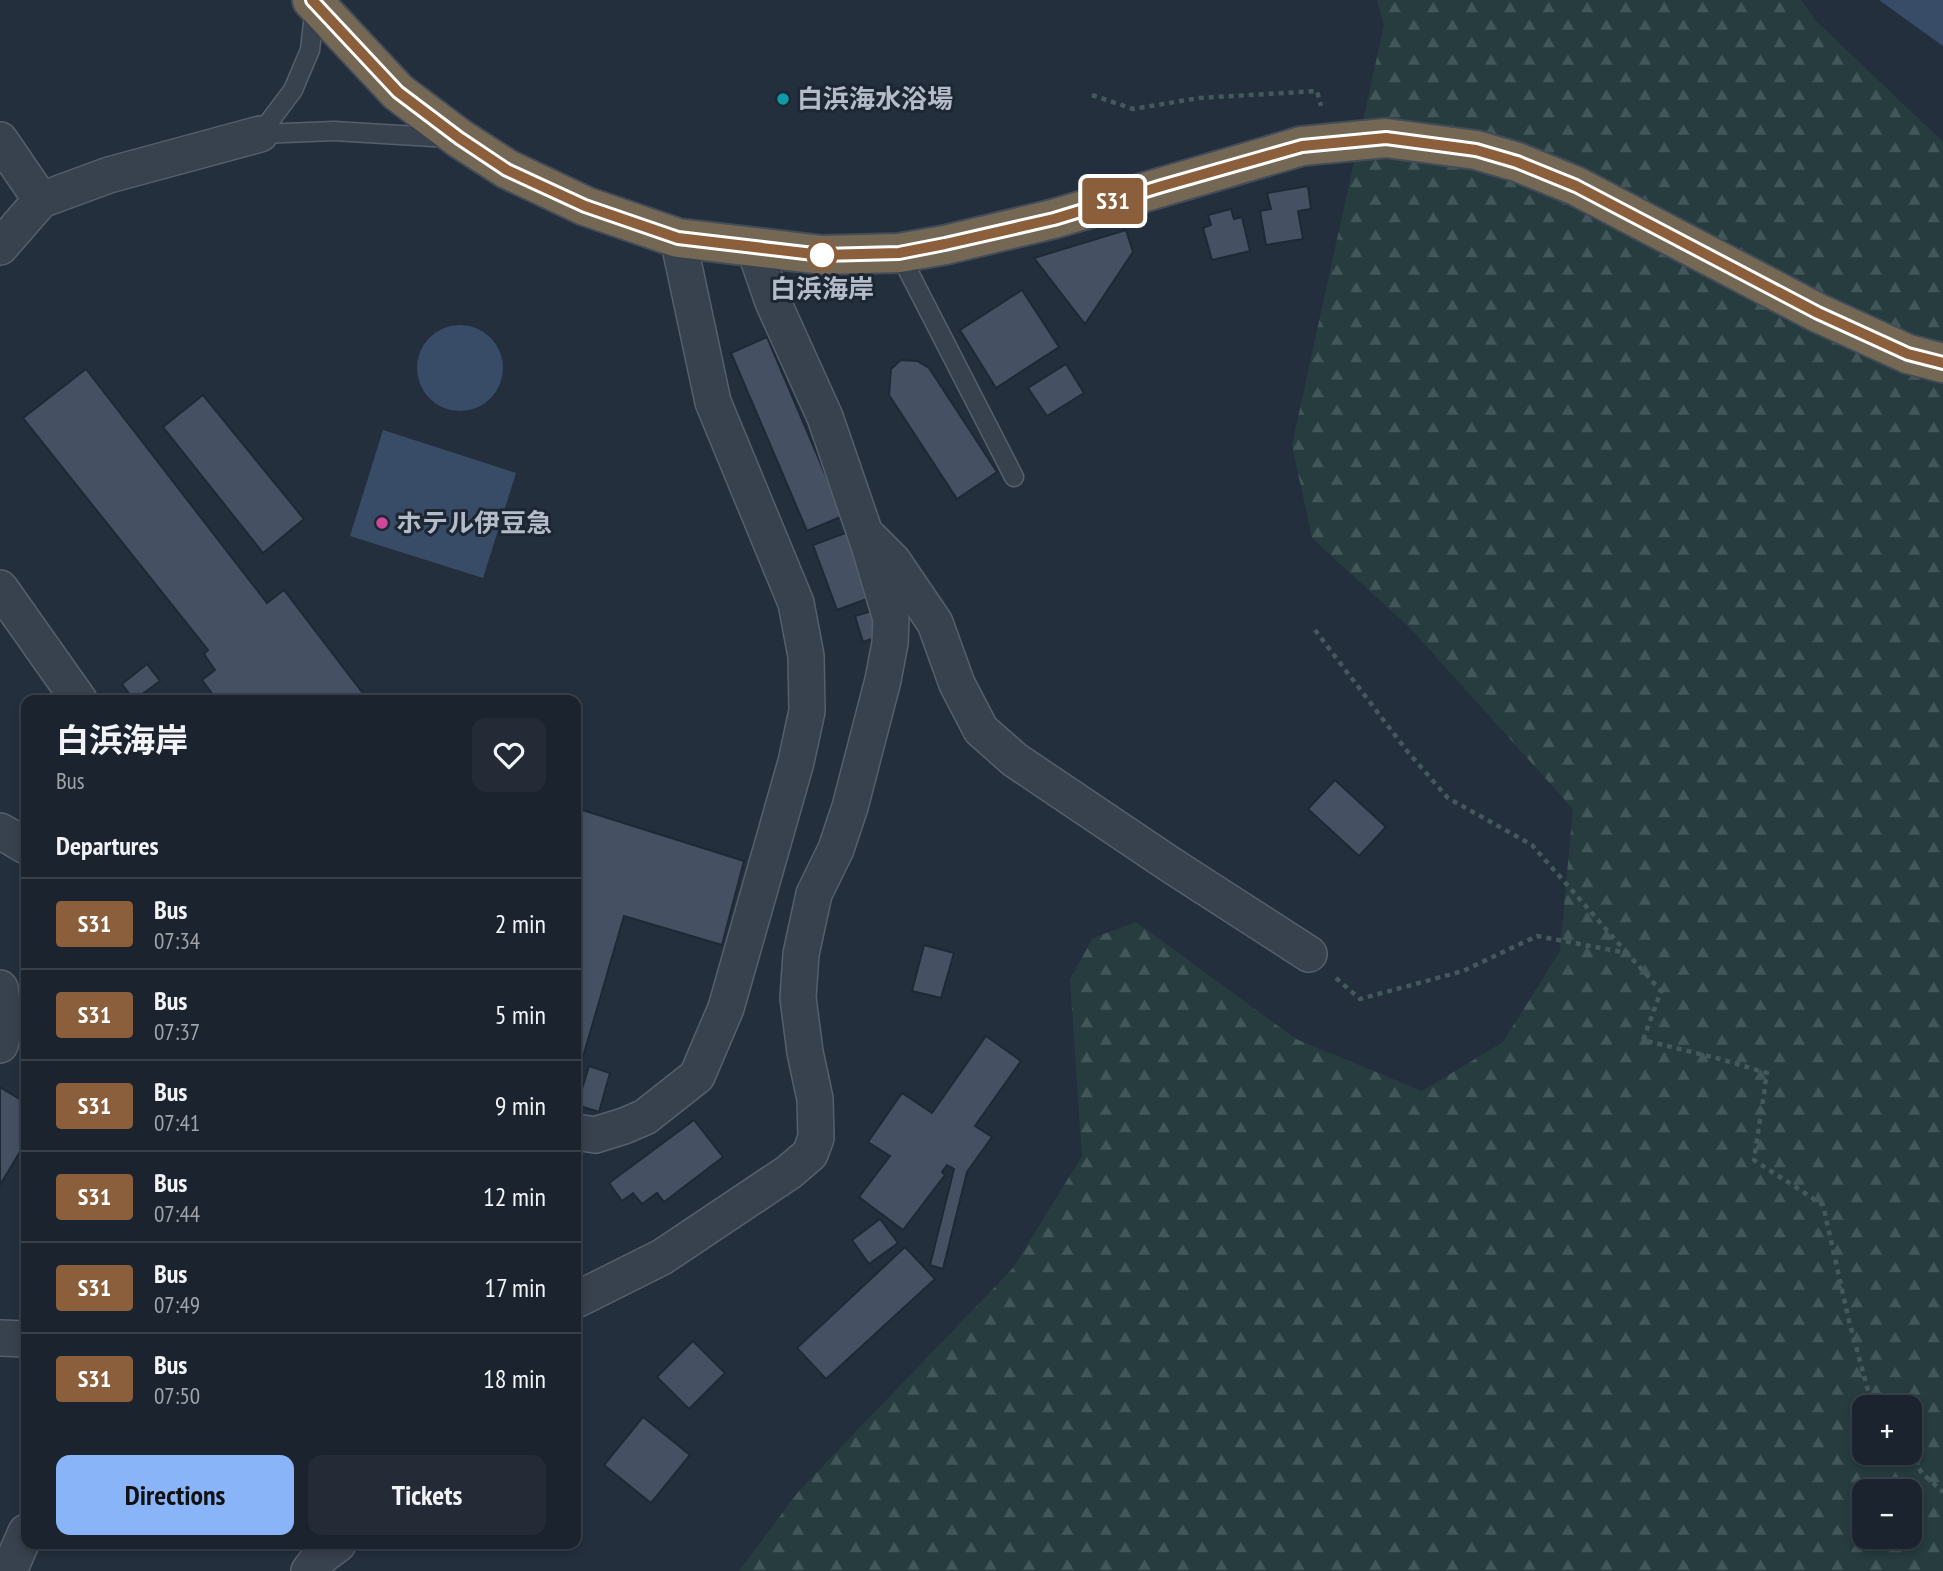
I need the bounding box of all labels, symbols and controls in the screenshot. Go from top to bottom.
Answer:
place label: 白浜海水浴場 [797,82,953,115]
marker: 白浜海水浴場 [775,91,791,107]
line badge: S31 [1073,178,1153,224]
text: S31 [1096,185,1130,216]
marker: 白浜海岸 [807,240,837,270]
place label: 白浜海岸 [770,272,874,305]
place label: ホテル伊豆急 [396,506,552,539]
marker: ホテル伊豆急 [374,515,390,531]
text: 白浜海岸 [56,718,188,761]
button: heart [472,718,546,792]
text: Bus [56,766,85,795]
text: Departures [56,829,159,862]
text: Bus [154,893,187,926]
text: 2 min [495,907,546,940]
text: S31 [78,908,111,939]
text: 07:34 [154,926,200,955]
text: Bus [154,984,187,1017]
text: 5 min [495,998,546,1031]
text: S31 [78,999,111,1030]
text: 07:37 [154,1017,200,1046]
text: Bus [154,1075,187,1108]
text: 9 min [495,1089,546,1122]
text: S31 [78,1090,111,1121]
text: 07:41 [154,1108,200,1137]
text: Bus [154,1166,187,1199]
text: 12 min [483,1180,546,1213]
text: S31 [78,1181,111,1212]
text: 07:44 [154,1199,200,1228]
text: Bus [154,1257,187,1290]
text: 17 min [484,1271,546,1304]
text: S31 [78,1272,111,1303]
text: 07:49 [154,1290,200,1319]
text: Bus [154,1348,187,1381]
text: 18 min [483,1362,546,1395]
text: S31 [78,1363,111,1394]
text: 07:50 [154,1381,200,1410]
map controls [1852,1395,1922,1549]
button: + [1852,1395,1922,1465]
button: Directions [56,1455,294,1535]
button: Tickets [308,1455,546,1535]
button: − [1852,1479,1922,1549]

